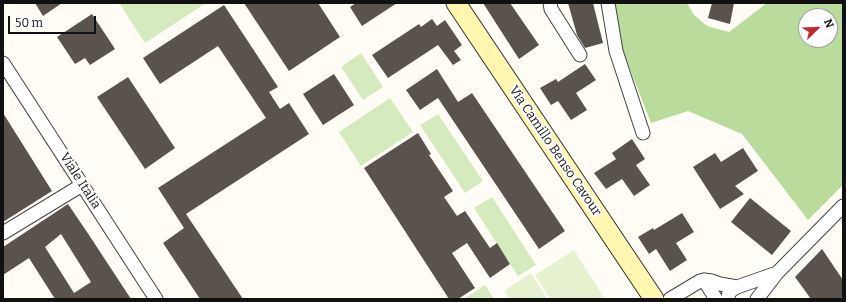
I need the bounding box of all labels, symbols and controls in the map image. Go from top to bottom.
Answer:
scale bar [10,8,98,34]
north arrow [798,8,838,48]
text: 50 m [15,16,43,30]
text: N [821,17,836,30]
street label: Via Camillo Benso Cavour [506,83,604,219]
street label: Viale Italia [56,150,104,212]

